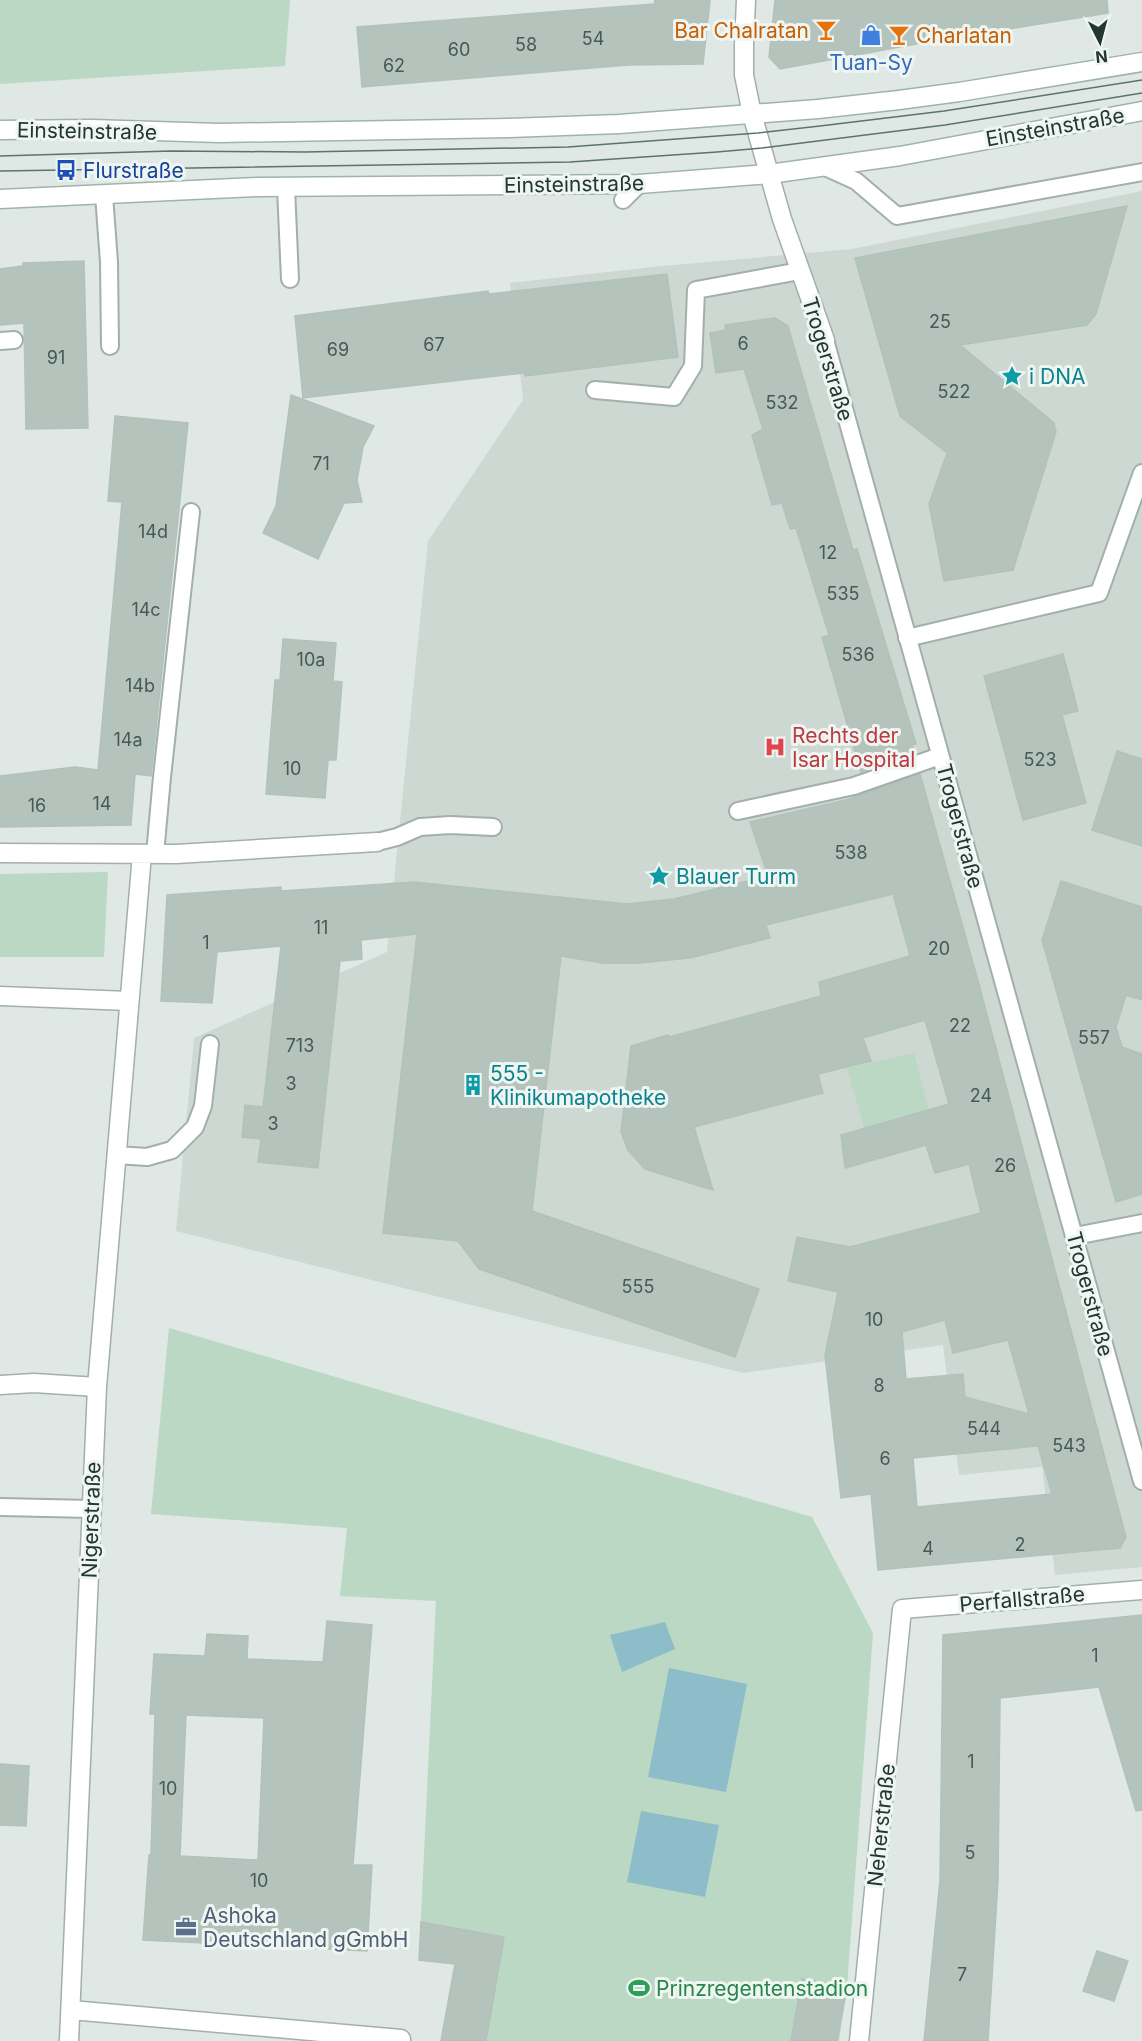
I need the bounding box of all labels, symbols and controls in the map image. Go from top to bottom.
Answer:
north arrow [1070,12,1130,72]
place label: Bar Chalratan [674,18,809,43]
bar icon: Bar Chalratan [814,18,838,42]
shop icon: Tuan-Sy [859,23,883,47]
bar icon: Charlatan [887,23,911,47]
place label: Charlatan [916,23,1012,48]
house number: 54 [582,28,604,49]
house number: 58 [515,34,537,55]
house number: 60 [448,39,470,60]
text: N [1094,46,1109,68]
place label: Tuan-Sy [829,50,913,75]
house number: 62 [383,55,405,76]
street label: Einsteinstraße [984,102,1126,152]
street label: Einsteinstraße [17,117,157,145]
bus stop icon: Flurstraße [54,158,78,182]
place label: Flurstraße [83,158,184,183]
street label: Einsteinstraße [504,170,644,198]
street label: Trogerstraße [797,294,859,424]
house number: 25 [929,311,951,332]
house number: 6 [737,333,749,354]
house number: 67 [423,334,445,355]
house number: 69 [327,339,349,360]
house number: 91 [47,347,65,368]
place icon: i DNA [1000,364,1024,388]
place label: i DNA [1029,364,1085,389]
house number: 522 [938,381,970,402]
house number: 532 [765,392,799,413]
house number: 71 [312,453,330,474]
house number: 14d [138,521,168,542]
house number: 12 [819,542,837,563]
house number: 535 [826,583,860,604]
house number: 14c [131,599,161,620]
house number: 536 [841,644,875,665]
house number: 10a [297,649,325,670]
house number: 14b [125,675,155,696]
place label: Rechts der Isar Hospital [792,723,915,772]
house number: 14a [113,729,143,750]
hospital icon: Rechts der Isar Hospital [763,735,787,759]
house number: 523 [1023,749,1057,770]
house number: 10 [283,758,301,779]
street label: Trogerstraße [931,761,989,891]
house number: 14 [93,793,111,814]
house number: 16 [28,795,46,816]
house number: 538 [834,842,868,863]
place icon: Blauer Turm [647,864,671,888]
place label: Blauer Turm [676,864,796,889]
house number: 11 [314,917,328,938]
house number: 1 [202,932,210,953]
house number: 20 [928,938,950,959]
house number: 22 [949,1015,971,1036]
house number: 557 [1078,1027,1110,1048]
house number: 713 [286,1035,314,1056]
place label: 555 - Klinikumapotheke [490,1061,666,1110]
house number: 3 [285,1073,297,1094]
building icon: 555 - Klinikumapotheke [461,1073,485,1097]
house number: 24 [970,1085,992,1106]
house number: 3 [267,1113,279,1134]
house number: 26 [994,1155,1016,1176]
street label: Trogerstraße [1061,1229,1119,1359]
house number: 555 [622,1276,654,1297]
house number: 10 [865,1309,883,1330]
house number: 8 [873,1375,885,1396]
house number: 544 [967,1418,1001,1439]
house number: 543 [1052,1435,1086,1456]
house number: 6 [879,1448,891,1469]
street label: Nigerstraße [76,1461,106,1579]
house number: 2 [1015,1534,1025,1555]
house number: 4 [922,1538,934,1559]
street label: Perfallstraße [958,1581,1086,1617]
house number: 1 [1091,1645,1099,1666]
house number: 1 [967,1751,975,1772]
street label: Neherstraße [862,1762,900,1888]
house number: 10 [159,1778,177,1799]
house number: 5 [965,1842,975,1863]
house number: 10 [250,1870,268,1891]
place label: Ashoka Deutschland gGmbH [203,1903,408,1952]
office icon: Ashoka Deutschland gGmbH [174,1915,198,1939]
house number: 7 [957,1964,967,1985]
sports icon: Prinzregentenstadion [627,1976,651,2000]
place label: Prinzregentenstadion [656,1976,868,2001]

